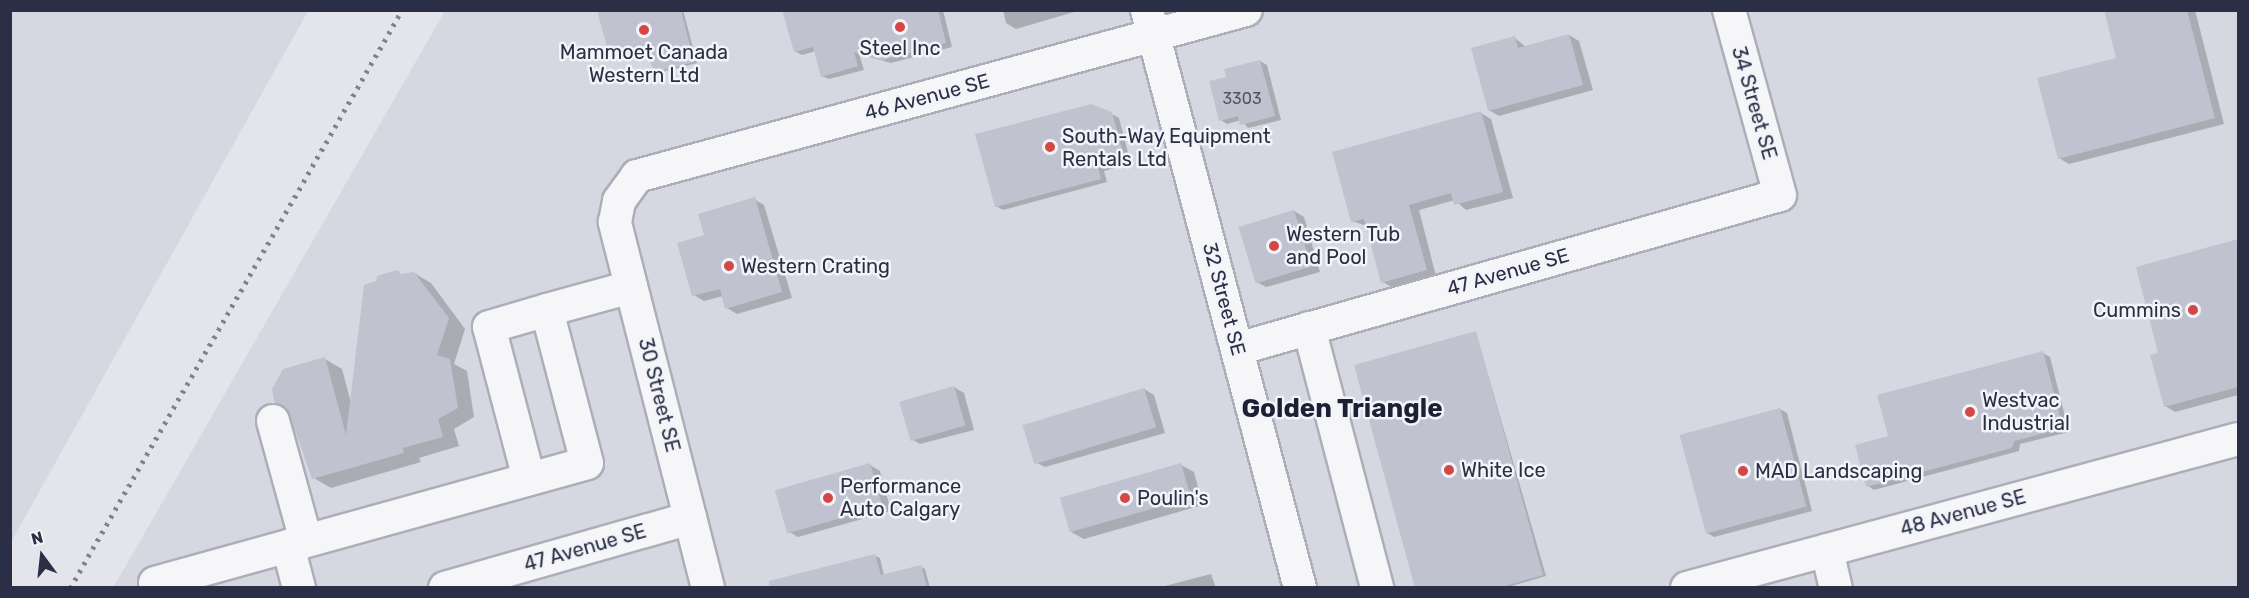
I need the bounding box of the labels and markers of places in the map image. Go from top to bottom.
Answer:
marker: Steel Inc [893,20,907,34]
marker: Mammoet Canada Western Ltd [637,23,651,37]
place label: Steel Inc [859,36,941,60]
place label: Mammoet Canada Western Ltd [560,40,728,87]
place label: South-Way Equipment Rentals Ltd [1062,124,1271,171]
marker: South-Way Equipment Rentals Ltd [1043,140,1057,154]
place label: Western Tub and Pool [1286,222,1401,269]
marker: Western Tub and Pool [1267,239,1281,253]
place label: Western Crating [741,254,890,278]
marker: Western Crating [722,259,736,273]
place label: Cummins [2093,298,2181,322]
marker: Cummins [2186,303,2200,317]
place label: Westvac Industrial [1982,388,2070,435]
marker: Westvac Industrial [1963,405,1977,419]
place label: White Ice [1461,458,1546,482]
place label: MAD Landscaping [1755,459,1922,483]
marker: White Ice [1442,463,1456,477]
marker: MAD Landscaping [1736,464,1750,478]
place label: Performance Auto Calgary [840,474,961,521]
place label: Poulin's [1137,486,1209,510]
marker: Performance Auto Calgary [821,491,835,505]
marker: Poulin's [1118,491,1132,505]

